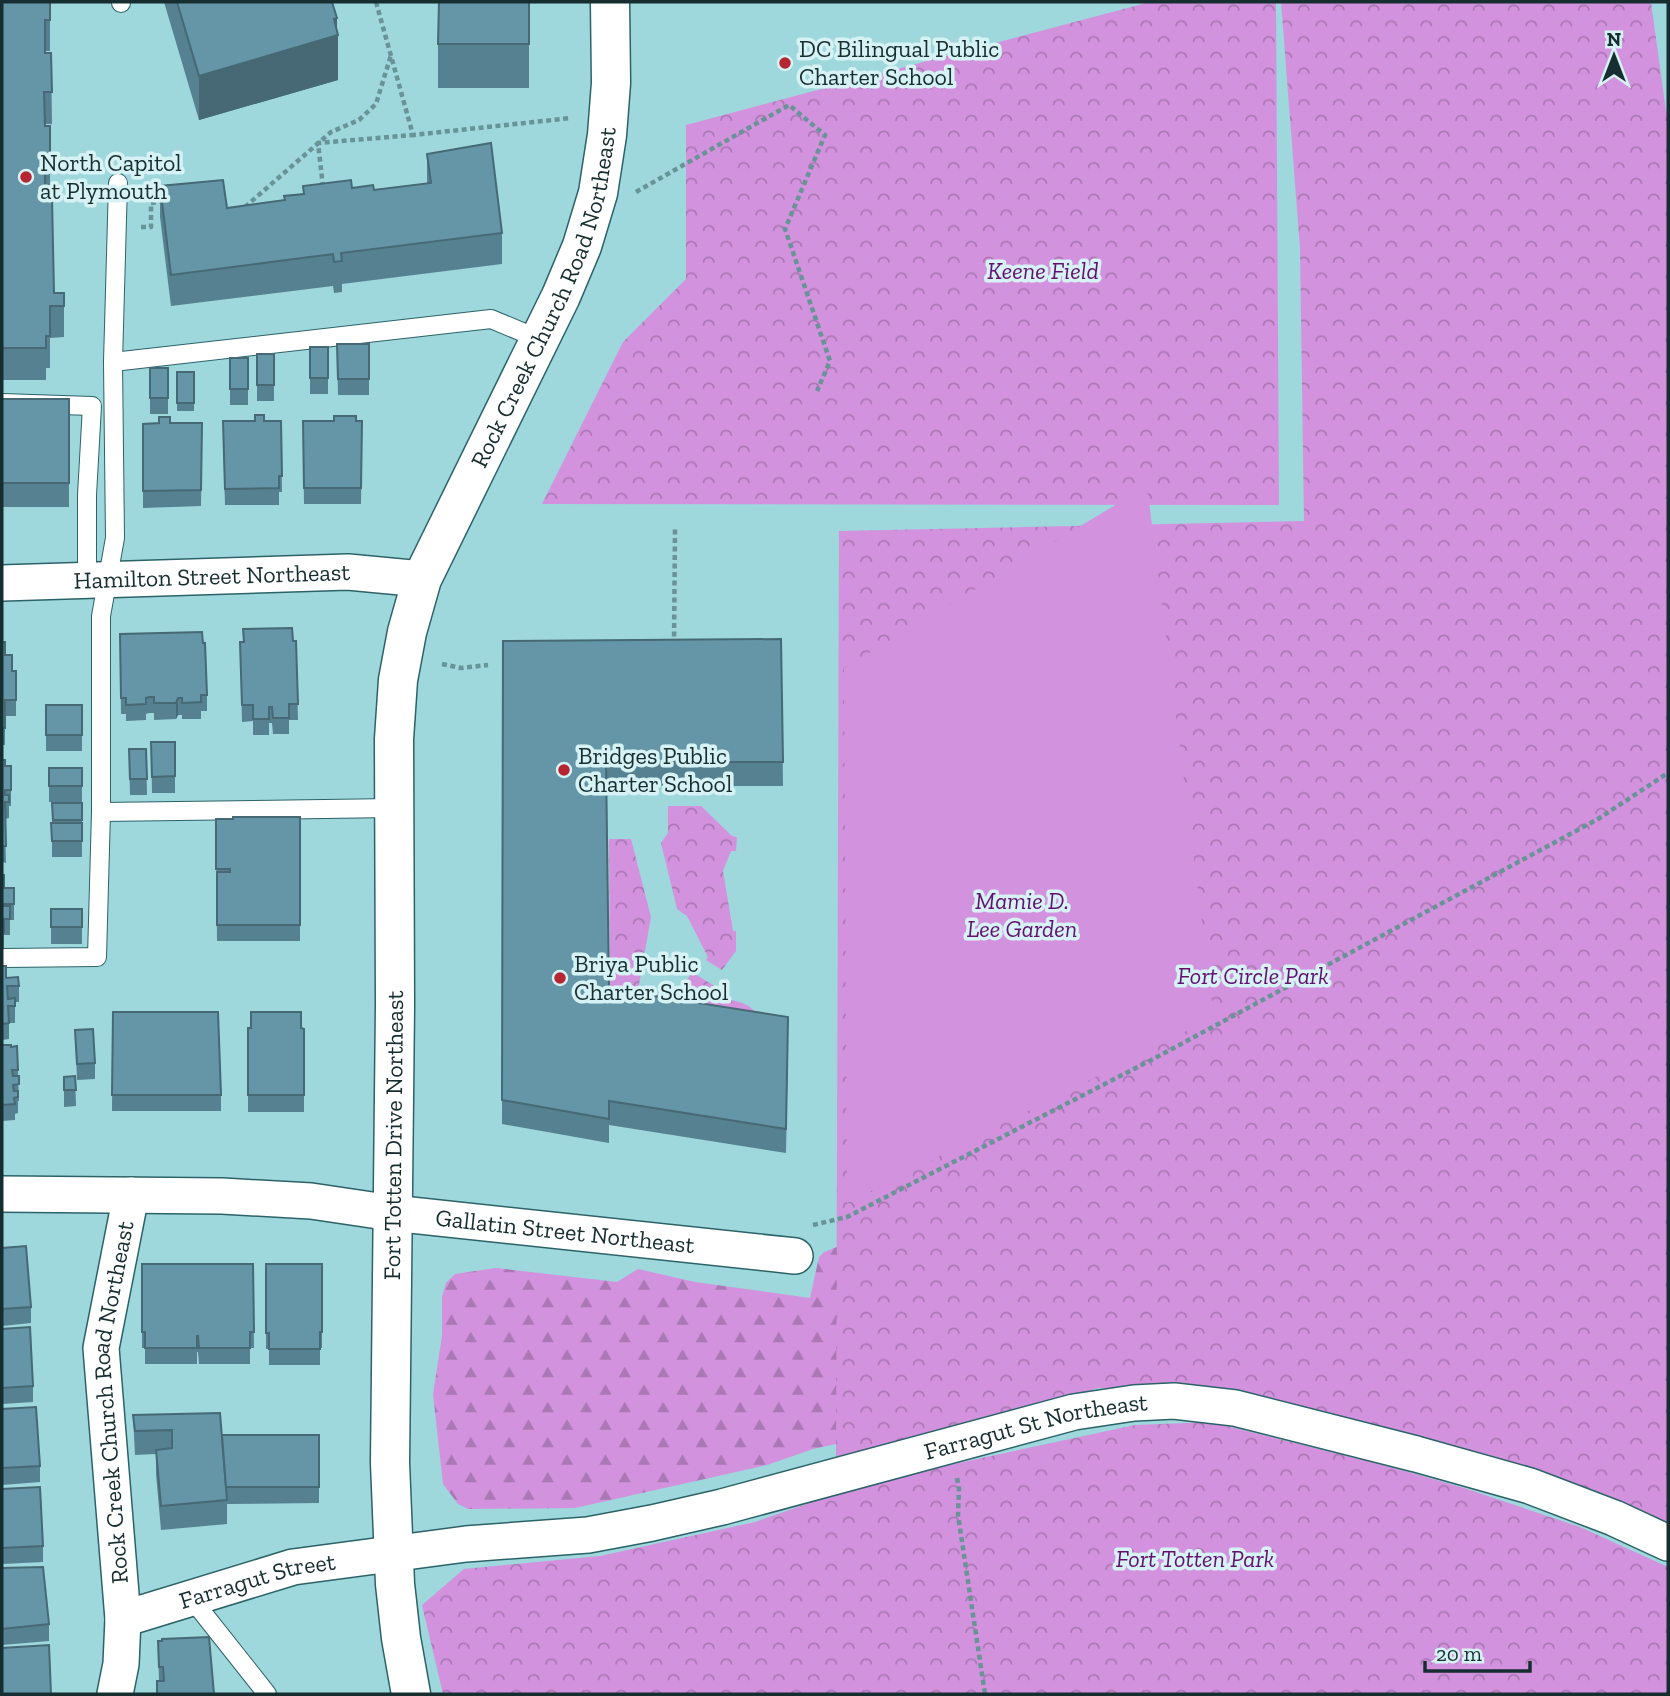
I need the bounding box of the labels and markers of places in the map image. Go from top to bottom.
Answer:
place label: DC Bilingual Public Charter School [799,34,999,91]
marker: DC Bilingual Public Charter School [777,55,793,71]
place label: North Capitol at Plymouth [40,148,182,205]
marker: North Capitol at Plymouth [18,169,34,185]
place label: Bridges Public Charter School [578,741,732,798]
marker: Bridges Public Charter School [556,762,572,778]
place label: Briya Public Charter School [574,949,728,1006]
marker: Briya Public Charter School [552,970,568,986]

